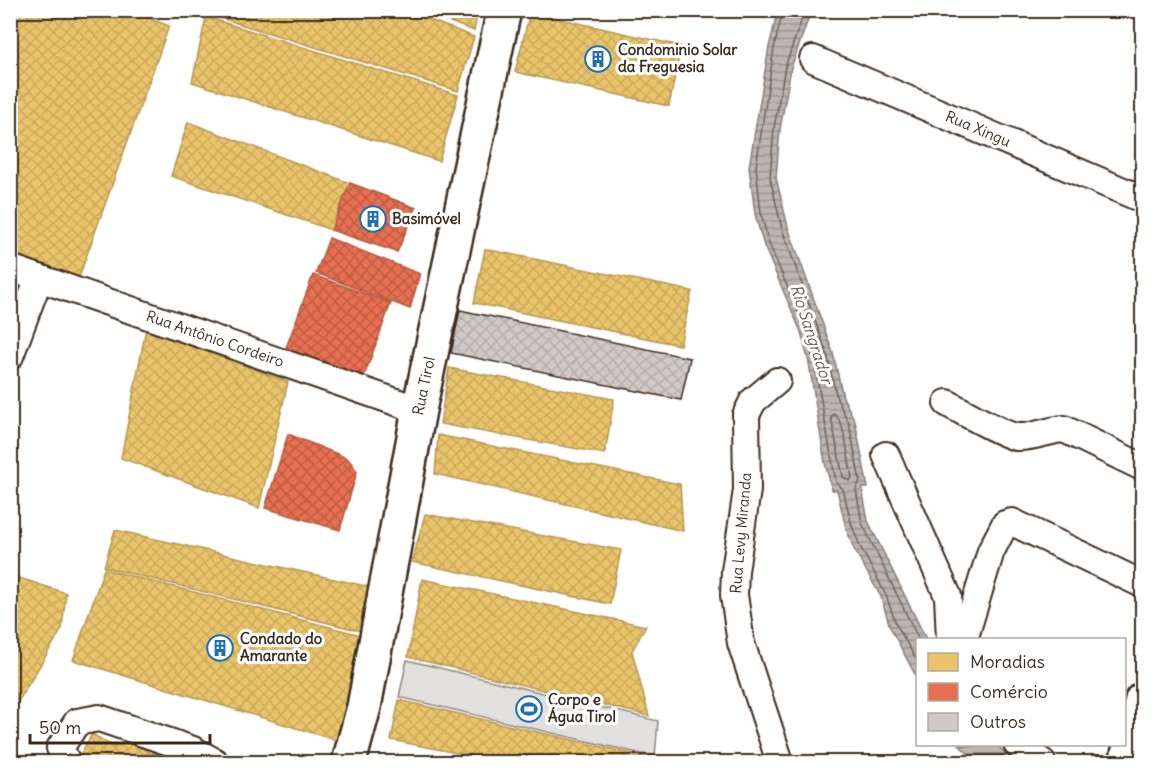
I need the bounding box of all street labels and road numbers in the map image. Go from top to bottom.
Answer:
street label: Rua Xingu [943,106,1014,151]
street label: Rua Antônio Cordeiro [144,306,287,371]
street label: Rua Tirol [408,355,439,417]
street label: Rua Levy Miranda [726,471,755,594]

